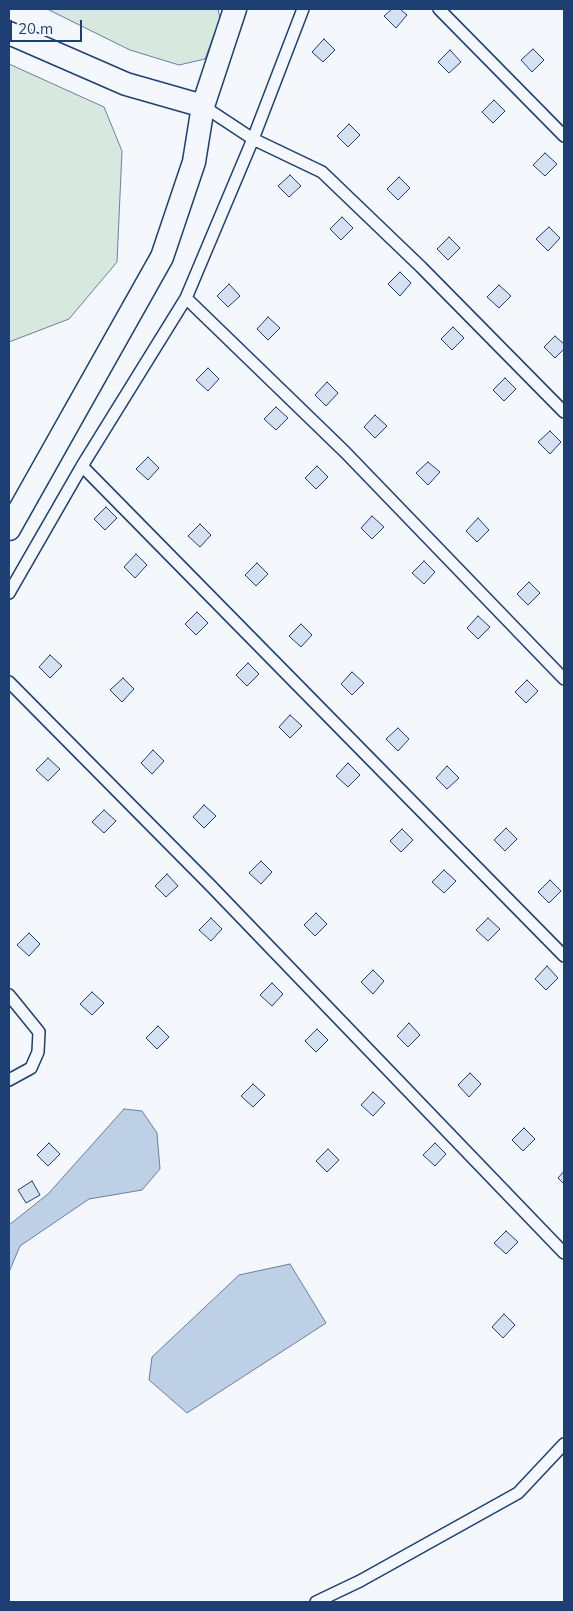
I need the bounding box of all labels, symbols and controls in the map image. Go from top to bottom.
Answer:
scale bar [12,10,85,42]
text: 20 m [18,19,53,38]

